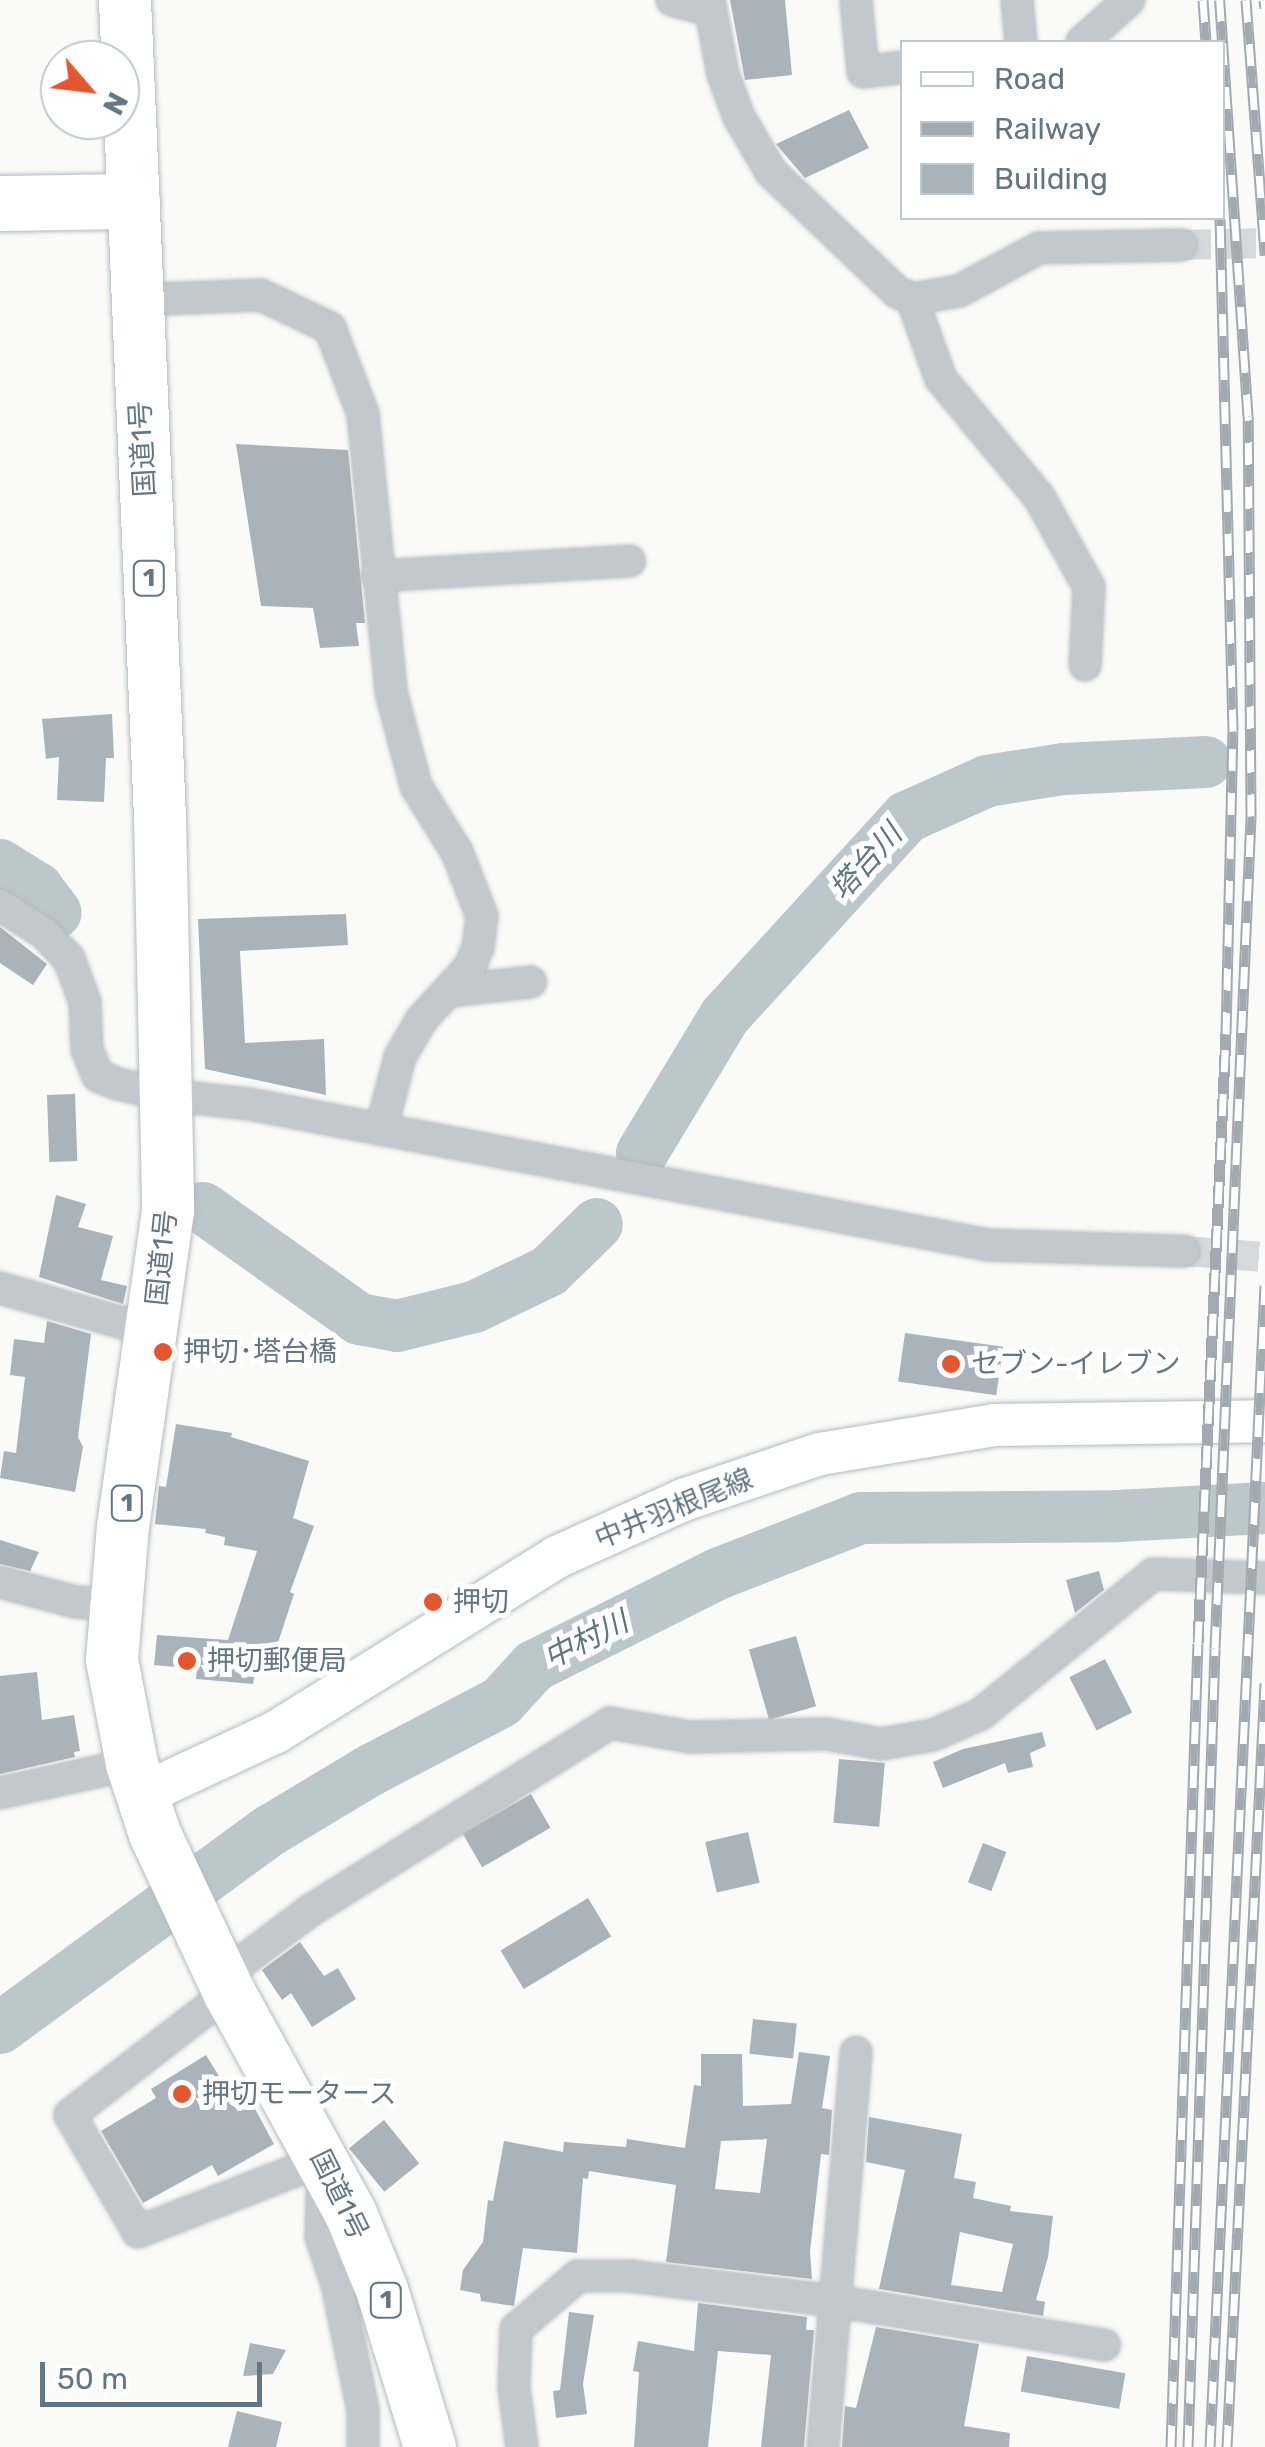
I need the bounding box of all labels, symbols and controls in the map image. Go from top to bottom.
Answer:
north arrow [40,40,140,140]
legend [900,40,1225,220]
text: Road [994,61,1065,97]
text: N [96,87,134,120]
text: Railway [994,111,1101,147]
text: Building [994,161,1108,197]
street label: 国道1号 [124,400,162,498]
road number: 1 [132,558,166,598]
water label: 塔台川 [823,817,909,907]
street label: 国道1号 [140,1209,184,1307]
place label: 押切･塔台橋 [183,1335,337,1369]
marker: 押切･塔台橋 [152,1341,174,1363]
place label: セブン-イレブン [971,1347,1181,1381]
marker: セブン-イレブン [940,1353,962,1375]
street label: 中井羽根尾線 [590,1462,758,1556]
road number: 1 [110,1483,144,1523]
place label: 押切 [453,1585,509,1619]
marker: 押切 [422,1591,444,1613]
water label: 中村川 [538,1604,634,1676]
place label: 押切郵便局 [207,1644,347,1678]
marker: 押切郵便局 [176,1650,198,1672]
place label: 押切モータース [202,2077,398,2111]
marker: 押切モータース [171,2083,193,2105]
street label: 国道1号 [303,2145,375,2245]
road number: 1 [368,2280,404,2320]
scale bar [45,2342,268,2404]
text: 50 m [57,2361,128,2397]

